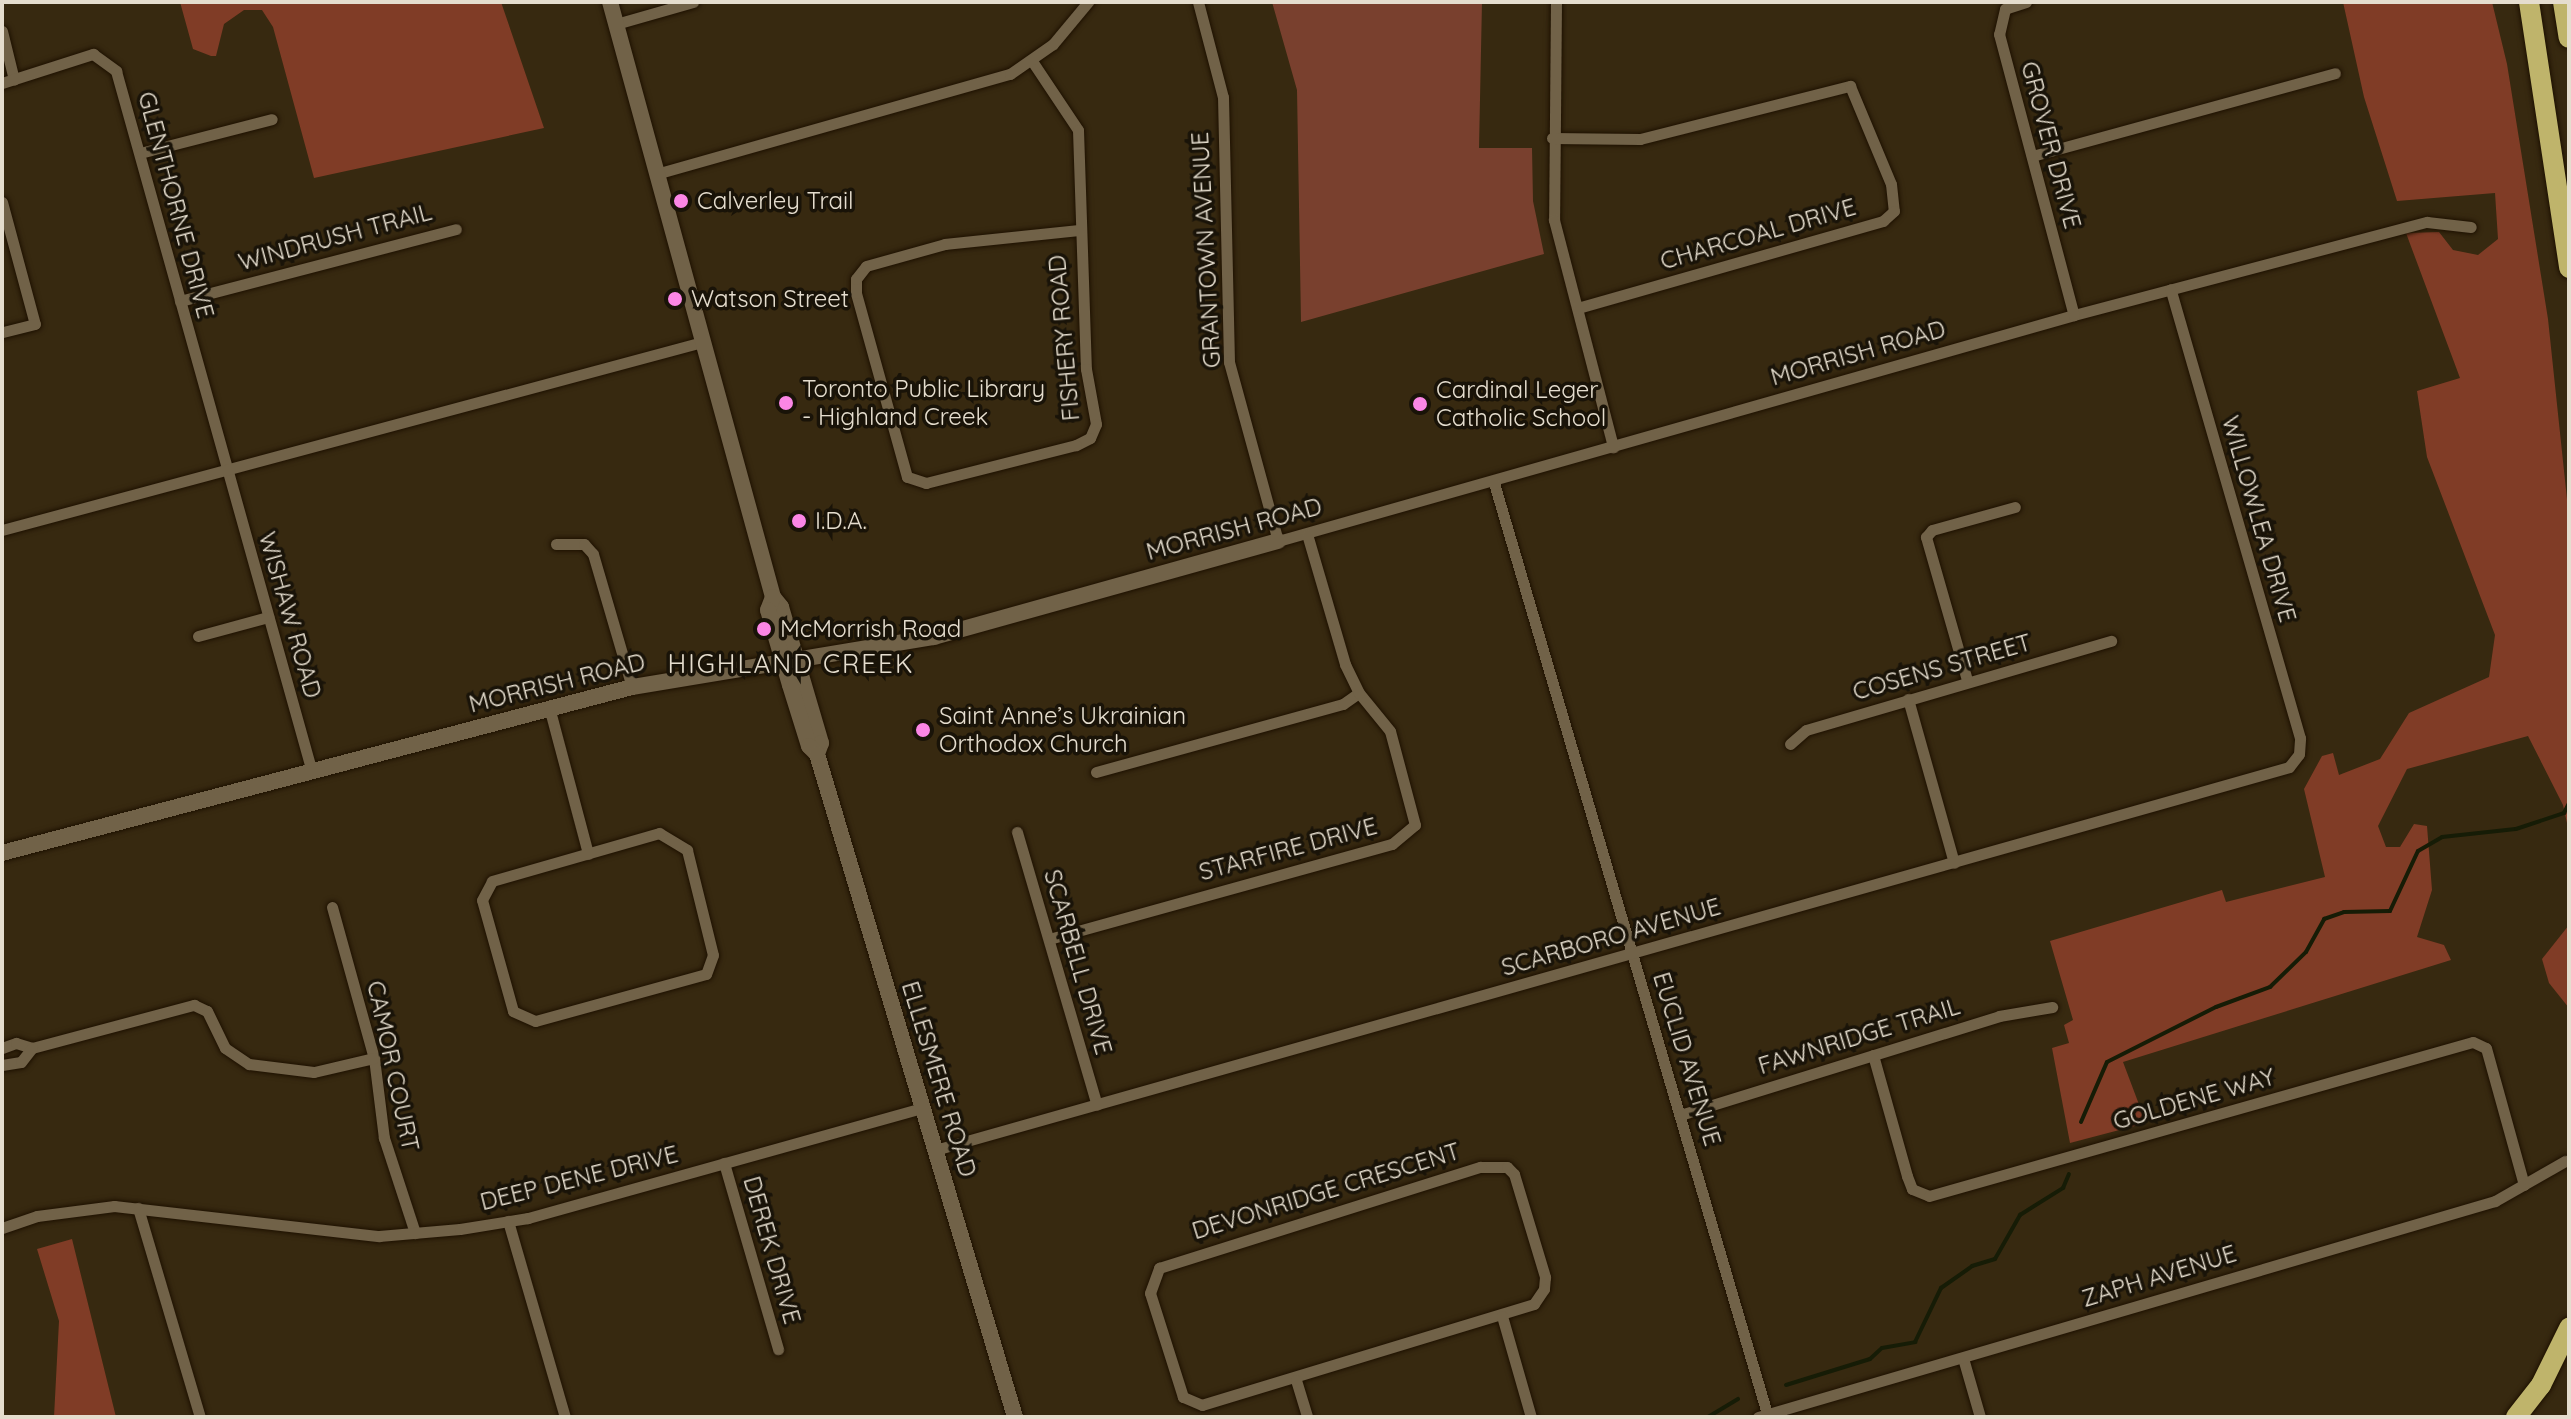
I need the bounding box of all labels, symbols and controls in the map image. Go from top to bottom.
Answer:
street label: GROVER DRIVE [2015,58,2087,232]
street label: GLENTHORNE DRIVE [132,89,220,321]
street label: GRANTOWN AVENUE [1185,131,1227,369]
place label: Calverley Trail [697,187,854,215]
marker: Calverley Trail [672,192,690,210]
street label: CHARCOAL DRIVE [1657,192,1859,276]
street label: WINDRUSH TRAIL [235,197,435,277]
street label: FISHERY ROAD [1042,254,1086,422]
place label: Watson Street [691,285,849,313]
marker: Watson Street [666,290,684,308]
street label: MORRISH ROAD [1767,314,1949,392]
place label: Toronto Public Library - Highland Creek [802,375,1045,431]
place label: Cardinal Leger Catholic School [1436,376,1606,432]
marker: Toronto Public Library - Highland Creek [777,394,795,412]
marker: Cardinal Leger Catholic School [1411,395,1429,413]
street label: WILLOWLEA DRIVE [2216,412,2302,626]
street label: MORRISH ROAD [1143,492,1325,566]
place label: I.D.A. [815,507,867,535]
marker: I.D.A. [790,512,808,530]
street label: WISHAW ROAD [253,529,327,701]
place label: McMorrish Road [780,615,961,643]
marker: McMorrish Road [755,620,773,638]
street label: COSENS STREET [1849,628,2035,706]
street label: MORRISH ROAD [466,647,648,719]
district label: HIGHLAND CREEK [668,648,914,680]
place label: Saint Anne’s Ukrainian Orthodox Church [939,702,1186,758]
marker: Saint Anne’s Ukrainian Orthodox Church [914,721,932,739]
street label: STARFIRE DRIVE [1196,811,1380,887]
street label: SCARBELL DRIVE [1038,866,1118,1058]
street label: SCARBORO AVENUE [1498,892,1724,982]
street label: EUCLID AVENUE [1647,969,1727,1149]
street label: CAMOR COURT [361,978,425,1154]
street label: ELLESMERE ROAD [896,978,982,1180]
street label: FAWNRIDGE TRAIL [1755,992,1963,1080]
street label: GOLDENE WAY [2110,1062,2278,1136]
street label: DEVONRIDGE CRESCENT [1188,1136,1464,1246]
street label: DEEP DENE DRIVE [477,1139,681,1217]
street label: DEREK DRIVE [737,1173,807,1327]
street label: ZAPH AVENUE [2078,1239,2240,1313]

